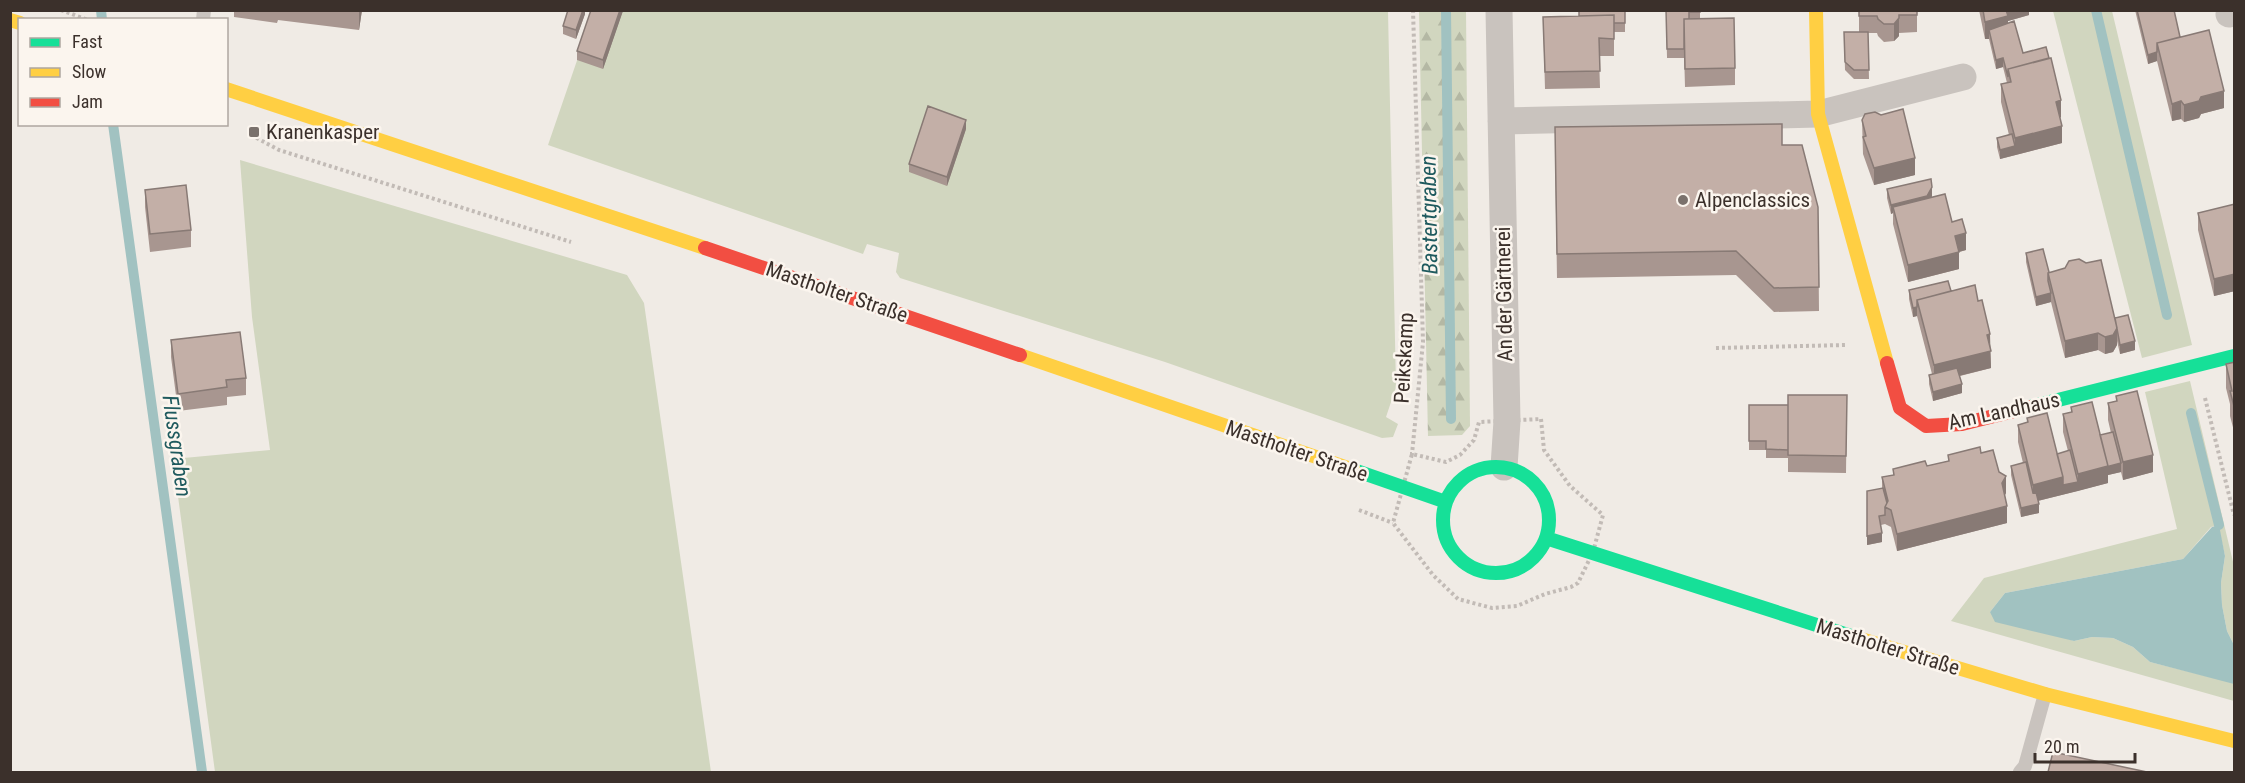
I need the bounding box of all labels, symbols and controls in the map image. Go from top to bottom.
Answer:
legend [18,18,228,126]
text: Fast [72,31,103,52]
text: Slow [72,61,107,82]
text: Jam [72,91,103,112]
place label: Kranenkasper [266,120,379,144]
marker: Kranenkasper [247,125,261,139]
water label: Bastertgraben [1415,155,1443,275]
place label: Alpenclassics [1695,188,1810,212]
marker: Alpenclassics [1676,193,1690,207]
street label: An der Gärtnerei [1491,226,1517,362]
street label: Mastholter Straße [763,256,911,328]
street label: Peikskamp [1390,312,1418,404]
street label: Am Landhaus [1946,387,2062,435]
water label: Flussgraben [157,393,197,499]
street label: Mastholter Straße [1223,415,1371,487]
street label: Mastholter Straße [1814,614,1963,680]
scale bar [2035,726,2136,764]
text: 20 m [2044,736,2079,757]

